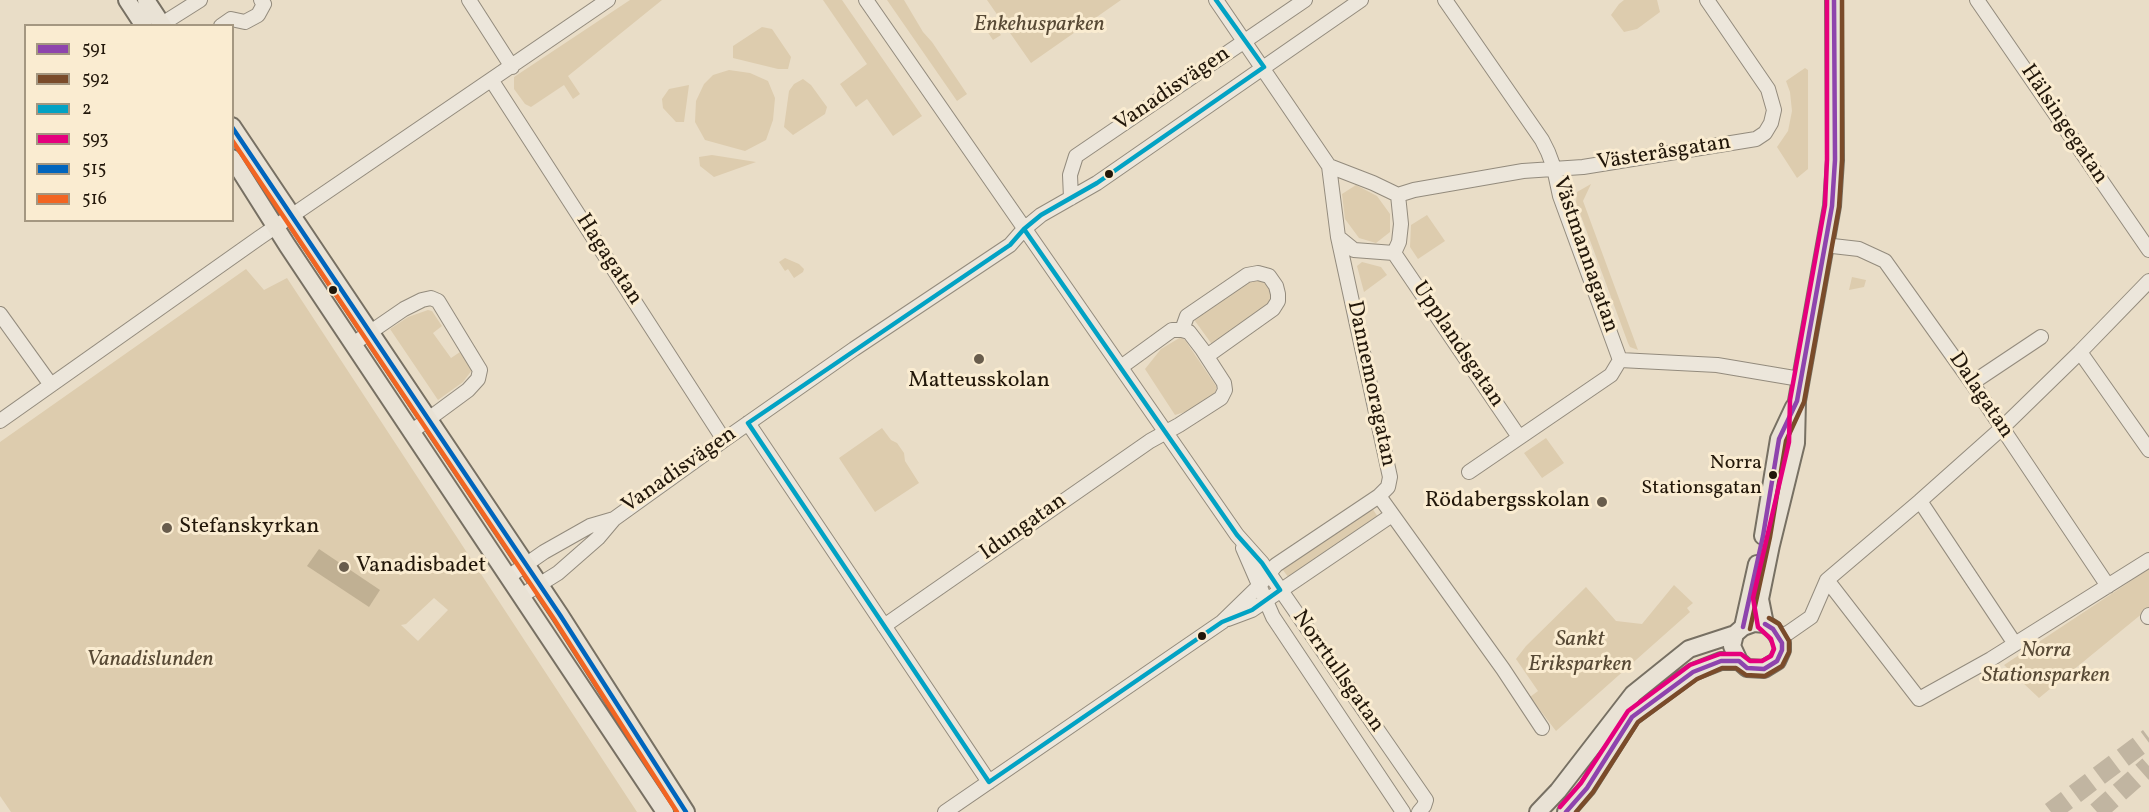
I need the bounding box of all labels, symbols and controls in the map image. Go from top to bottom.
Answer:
park label: Enkehusparken [973,13,1105,39]
legend [24,24,234,222]
text: 591 [82,37,107,62]
street label: Vanadisvägen [1110,42,1236,138]
street label: Hälsingegatan [2013,60,2113,190]
text: 592 [82,67,109,92]
text: 2 [82,97,92,122]
text: 593 [82,127,109,152]
street label: Västeråsgatan [1595,130,1733,178]
text: 515 [82,157,106,182]
unlabelled marker [1103,168,1115,180]
street label: Västmannagatan [1545,174,1623,336]
text: 516 [82,187,107,212]
street label: Hagagatan [569,209,647,311]
street label: Upplandsgatan [1405,277,1509,413]
unlabelled marker [327,284,339,296]
street label: Dannemoragatan [1340,299,1400,469]
street label: Dalagatan [1942,348,2018,444]
marker: Matteusskolan [972,352,986,366]
place label: Matteusskolan [908,369,1050,395]
street label: Vanadisvägen [618,422,742,520]
place label: Norra Stationsgatan [1641,452,1762,499]
marker: Norra Stationsgatan [1767,469,1779,481]
street label: Idungatan [976,489,1072,567]
place label: Rödabergsskolan [1425,489,1590,515]
marker: Rödabergsskolan [1595,495,1609,509]
place label: Stefanskyrkan [179,515,319,541]
marker: Stefanskyrkan [160,521,174,535]
place label: Vanadisbadet [356,554,486,580]
marker: Vanadisbadet [337,560,351,574]
street label: Norrtullsgatan [1285,606,1389,738]
park label: Sankt Eriksparken [1528,628,1632,680]
unlabelled marker [1196,630,1208,642]
park label: Norra Stationsparken [1982,639,2110,690]
park label: Vanadislunden [86,648,214,674]

